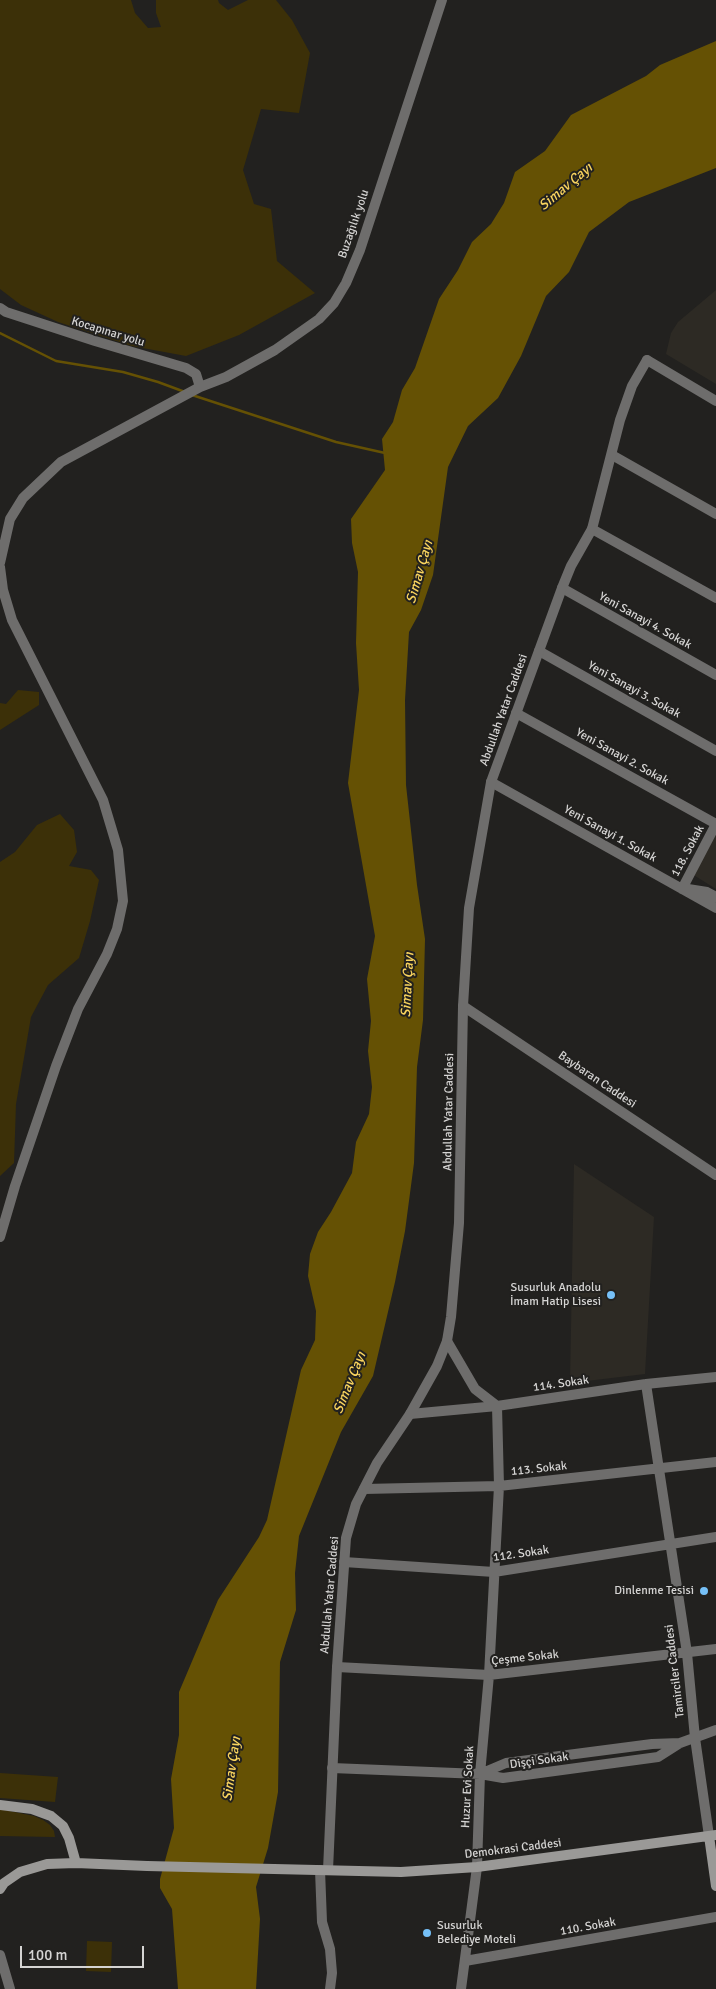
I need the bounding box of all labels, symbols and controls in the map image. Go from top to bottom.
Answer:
water label: Simav Çayı [536,160,596,214]
street label: Buzağılık yolu [335,188,373,260]
street label: Kocapınar yolu [70,314,146,350]
water label: Simav Çayı [403,539,437,605]
street label: Yeni Sanayi 4. Sokak [596,590,694,652]
street label: Abdullah Yatar Caddesi [477,652,531,768]
street label: Yeni Sanayi 3. Sokak [585,659,683,721]
street label: Yeni Sanayi 2. Sokak [573,726,671,788]
street label: Yeni Sanayi 1. Sokak [561,803,659,865]
street label: 118. Sokak [668,823,708,879]
water label: Simav Çayı [398,952,418,1018]
street label: Baybaran Caddesi [555,1049,639,1111]
street label: Abdullah Yatar Caddesi [441,1053,457,1171]
place label: Susurluk Anadolu İmam Hatip Lisesi [510,1281,601,1309]
marker: Susurluk Anadolu İmam Hatip Lisesi [605,1289,617,1301]
water label: Simav Çayı [330,1350,370,1416]
street label: 114. Sokak [532,1373,590,1395]
street label: 113. Sokak [510,1459,568,1479]
street label: Abdullah Yatar Caddesi [318,1536,342,1654]
street label: 112. Sokak [492,1543,550,1565]
place label: Dinlenme Tesisi [614,1584,694,1598]
marker: Dinlenme Tesisi [698,1585,710,1597]
street label: Tamirciler Caddesi [662,1623,688,1719]
street label: Çeşme Sokak [491,1647,559,1669]
water label: Simav Çayı [219,1736,245,1802]
street label: Huzur Evi Sokak [459,1745,477,1829]
street label: Dişçi Sokak [509,1750,569,1772]
street label: Demokrasi Caddesi [464,1836,562,1862]
street label: 110. Sokak [559,1915,617,1939]
place label: Susurluk Belediye Moteli [437,1919,516,1947]
marker: Susurluk Belediye Moteli [421,1927,433,1939]
scale bar [22,1936,146,1968]
text: 100 m [28,1946,68,1964]

